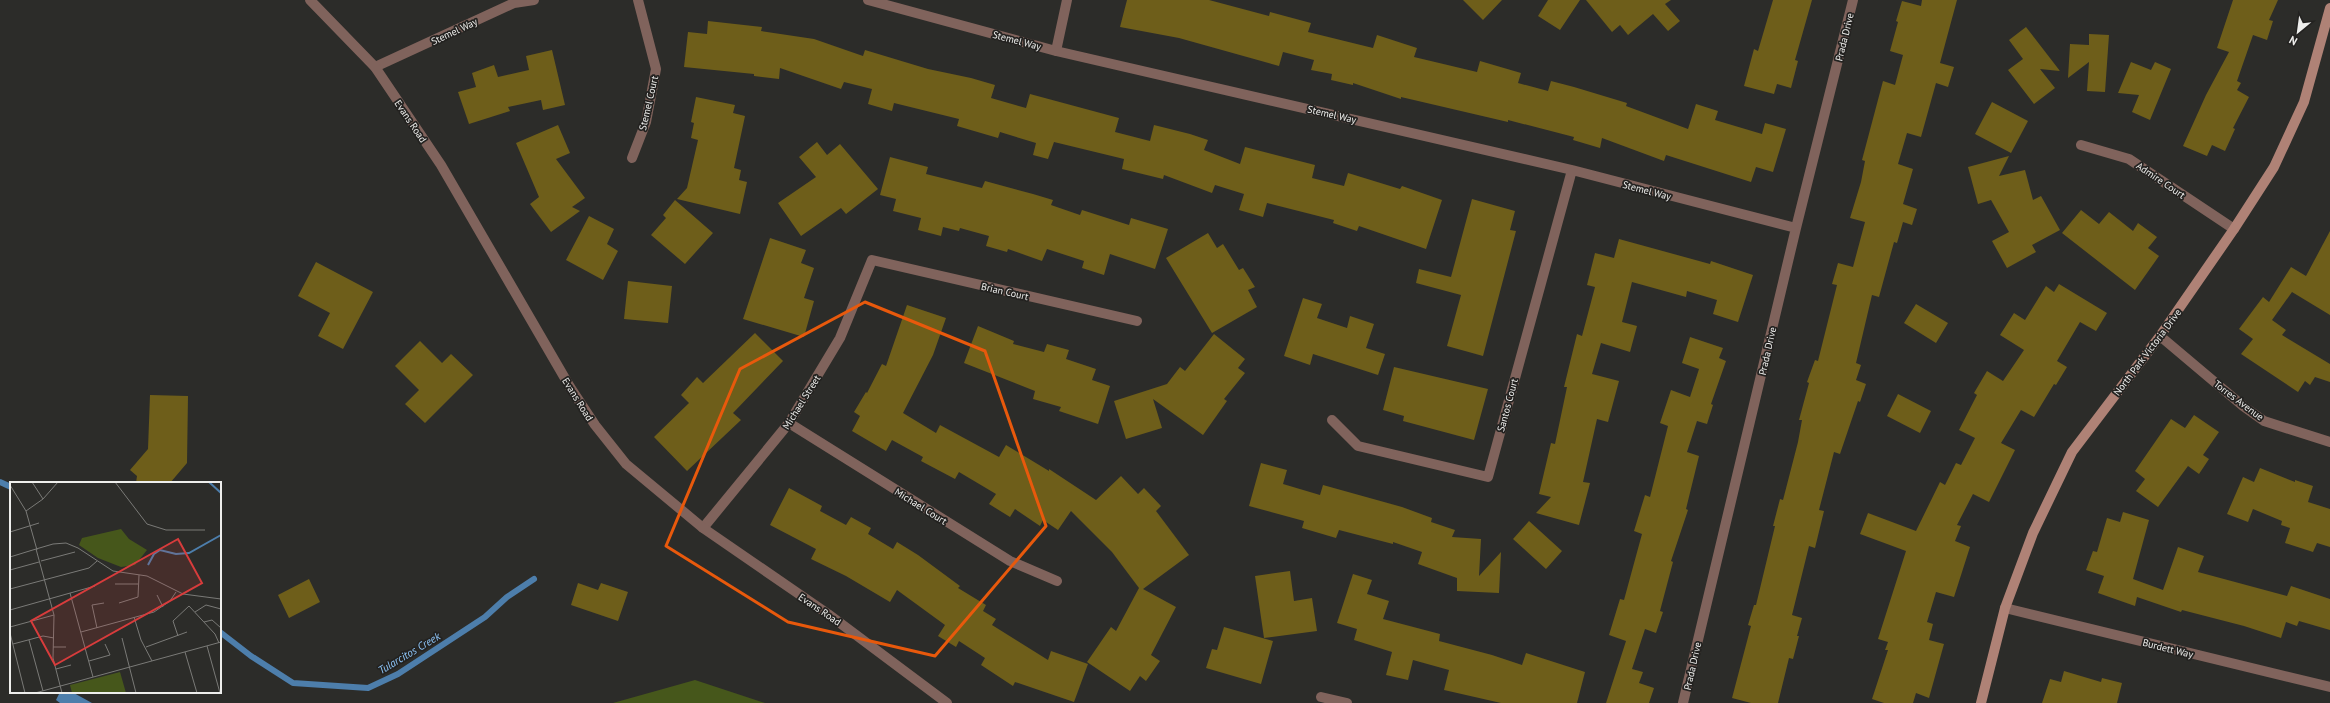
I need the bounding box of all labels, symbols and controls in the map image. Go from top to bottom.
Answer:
street label: Prada Drive [1832,12,1857,62]
north arrow [2278,12,2318,52]
street label: Stemel Way [429,15,480,48]
street label: Stemel Way [991,28,1043,53]
text: N [2287,33,2300,49]
street label: Stemel Court [636,74,661,132]
street label: Evans Road [392,97,430,145]
street label: Stemel Way [1306,103,1358,126]
street label: Admire Court [2134,159,2188,202]
street label: Stemel Way [1621,178,1673,203]
street label: Brian Court [980,280,1030,303]
street label: North Park Victoria Drive [2110,306,2184,398]
street label: Prada Drive [1756,326,1779,376]
street label: Michael Street [780,372,824,432]
street label: Evans Road [559,375,596,423]
street label: Santos Court [1494,377,1521,433]
street label: Torres Avenue [2211,377,2266,423]
inset map [10,482,221,693]
street label: Michael Court [892,485,950,528]
street label: Evans Road [796,590,844,628]
water label: Tularcitos Creek [375,628,444,677]
street label: Burdett Way [2141,636,2195,661]
street label: Prada Drive [1681,641,1704,691]

